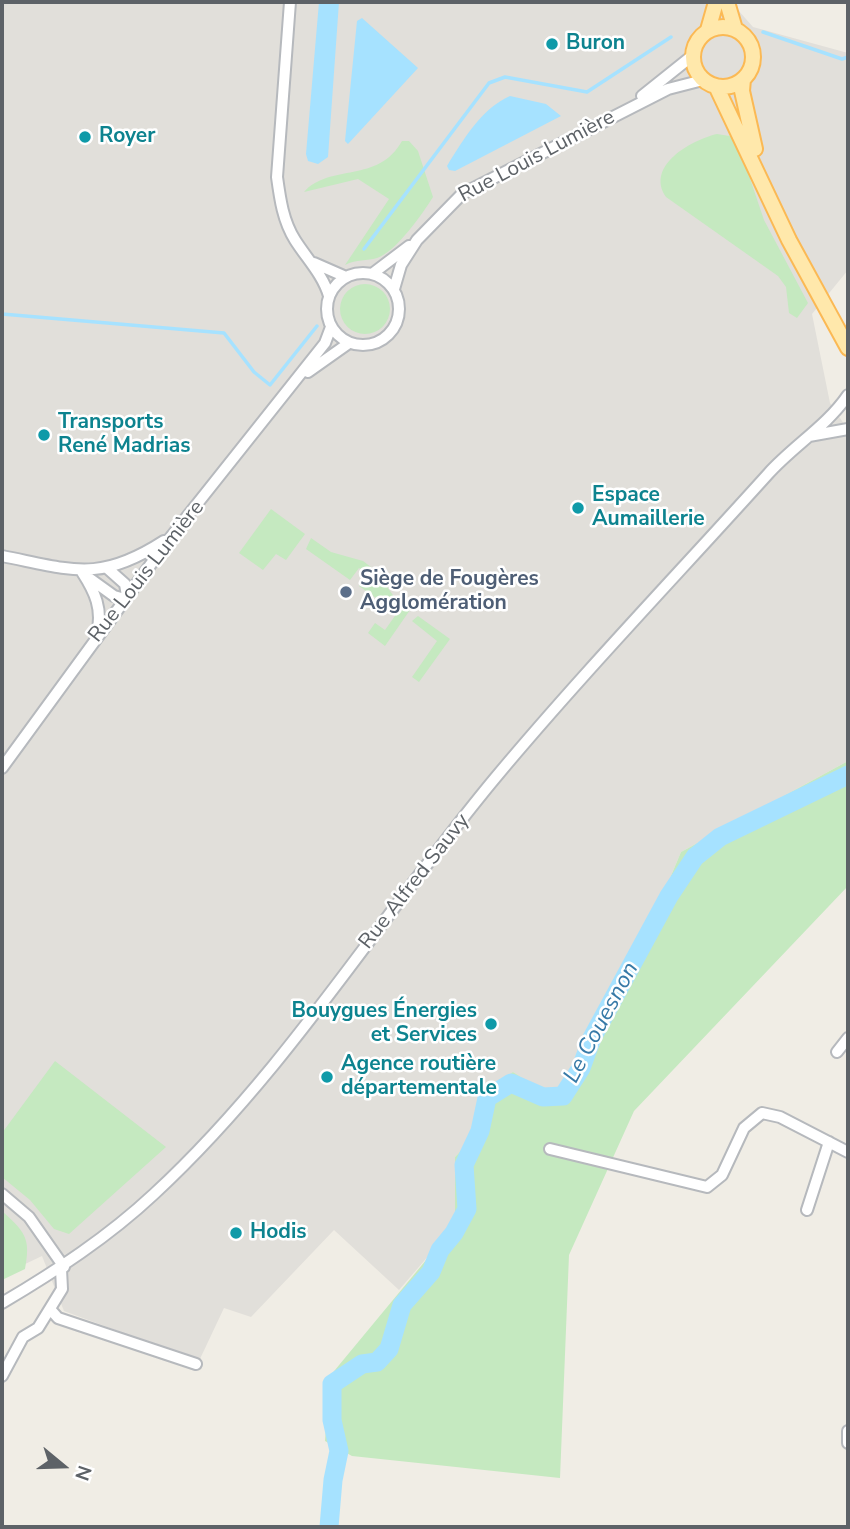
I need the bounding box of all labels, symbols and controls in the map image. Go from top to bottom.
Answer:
place label: Buron [566,31,625,57]
marker: Buron [544,36,560,52]
street label: Rue Louis Lumière [455,105,619,209]
place label: Royer [99,124,155,150]
marker: Royer [77,129,93,145]
place label: Transports René Madrias [58,410,190,460]
marker: Transports René Madrias [36,427,52,443]
place label: Espace Aumaillerie [592,483,705,533]
street label: Rue Louis Lumière [84,496,210,648]
marker: Espace Aumaillerie [570,500,586,516]
place label: Siège de Fougères Agglomération [360,567,539,617]
marker: Siège de Fougères Agglomération [338,584,354,600]
street label: Rue Alfred Sauvy [354,809,476,955]
water label: Le Couesnon [559,958,645,1088]
place label: Bouygues Énergies et Services [291,999,477,1049]
marker: Bouygues Énergies et Services [483,1016,499,1032]
place label: Agence routière départementale [341,1052,497,1102]
marker: Agence routière départementale [319,1069,335,1085]
place label: Hodis [250,1220,307,1246]
marker: Hodis [228,1225,244,1241]
north arrow [28,1431,98,1501]
text: N [68,1462,97,1484]

